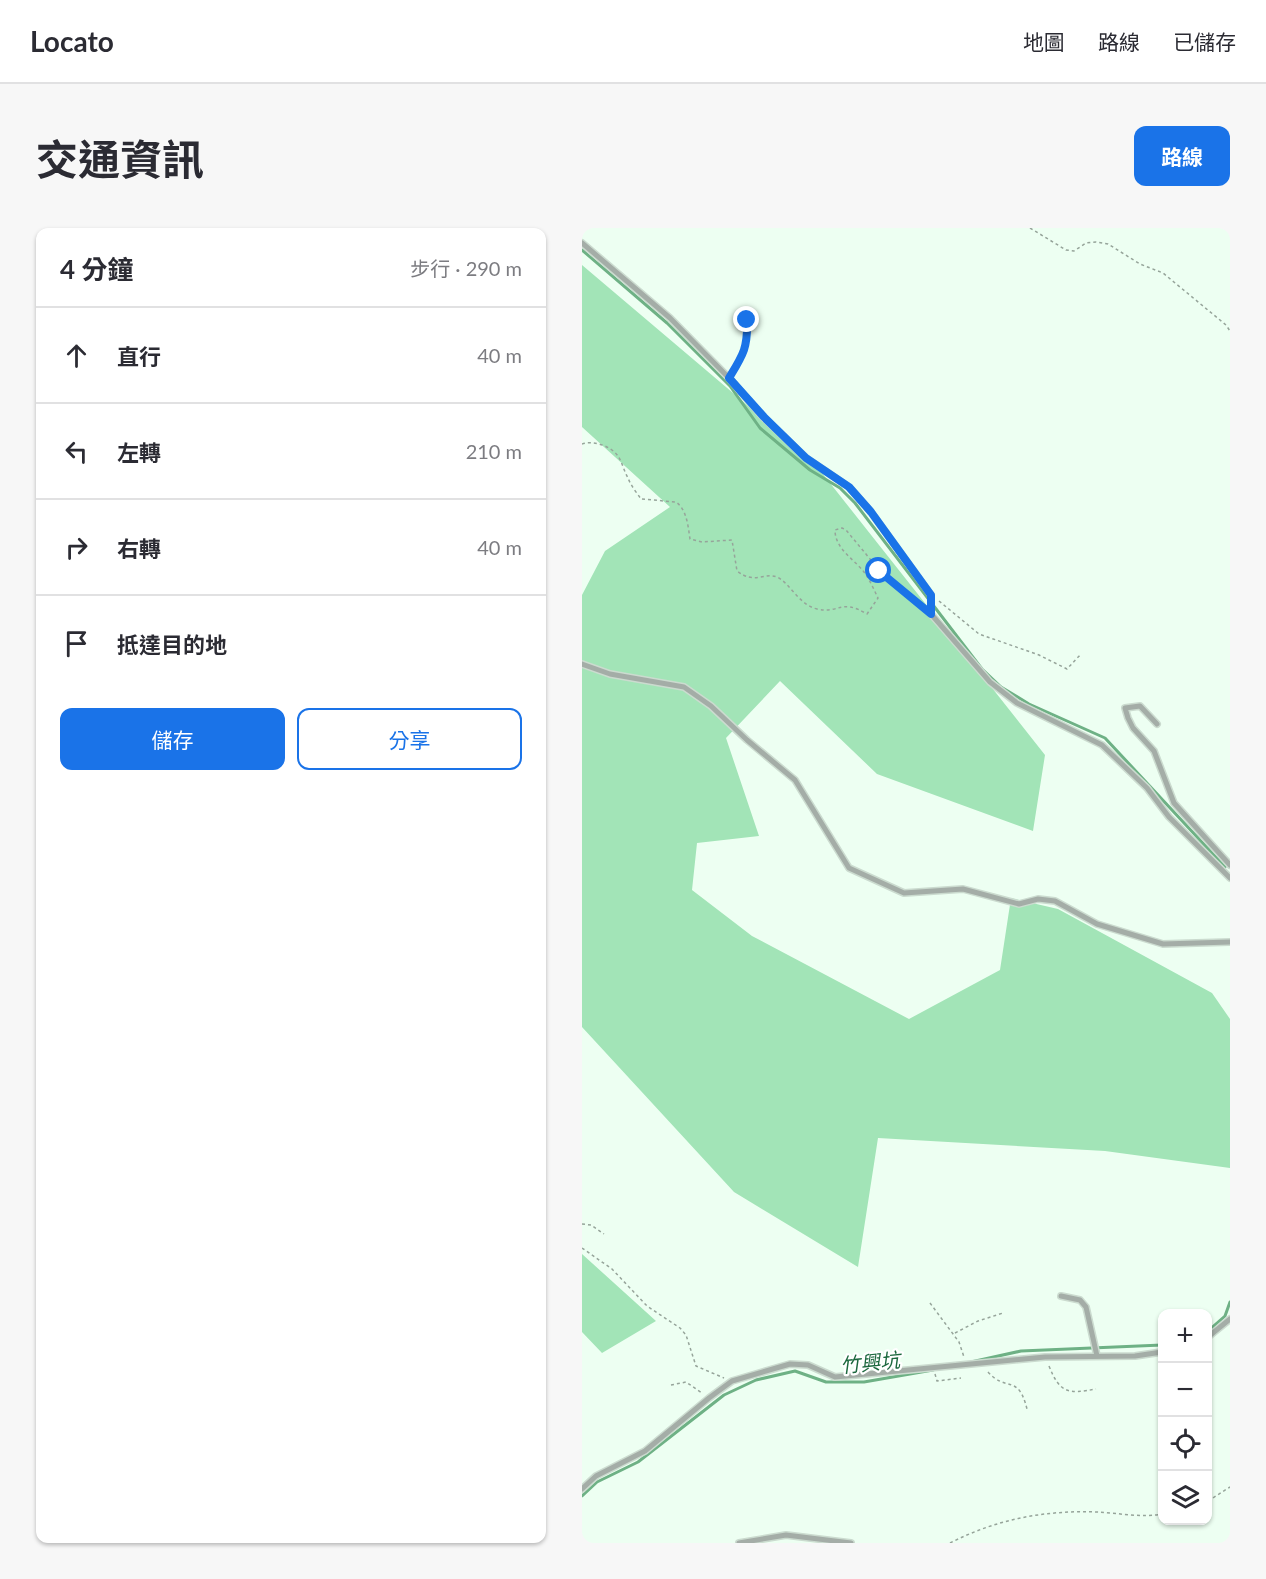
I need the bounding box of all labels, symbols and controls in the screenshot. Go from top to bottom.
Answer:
text: Locato [30,24,114,58]
text: 地圖 [1023,29,1065,54]
text: 路線 [1098,29,1140,54]
text: 已儲存 [1173,29,1236,54]
button: 路線 [1134,126,1230,186]
text: 交通資訊 [36,134,204,184]
text: 4 分鐘 [60,253,133,285]
text: 步行 · 290 m [410,256,522,280]
route end [733,306,759,332]
icon: ahead [60,339,93,372]
text: 直行 [117,343,161,370]
text: 40 m [477,343,522,367]
icon: left [60,435,93,468]
text: 左轉 [117,439,161,466]
text: 210 m [466,439,522,463]
icon: right [60,531,93,564]
text: 右轉 [117,535,161,562]
text: 40 m [477,535,522,559]
route start [865,557,891,583]
icon: arrive [60,627,93,660]
text: 抵達目的地 [117,631,227,658]
button: 儲存 [60,708,285,770]
button: 分享 [297,708,522,770]
map controls [1158,1309,1212,1525]
button: + [1158,1309,1212,1363]
water label: 竹興坑 [839,1347,904,1377]
button: − [1158,1363,1212,1417]
button: locate [1158,1417,1212,1471]
button: layers [1158,1471,1212,1525]

